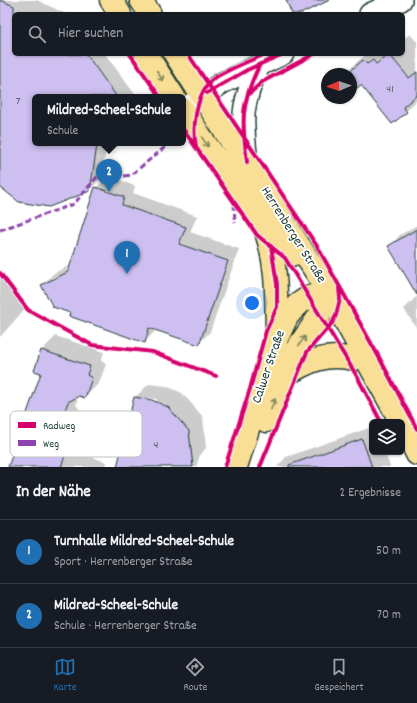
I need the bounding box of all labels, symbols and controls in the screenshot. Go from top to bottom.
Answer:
search box [12,12,405,56]
icon: search [26,23,48,45]
text: Hier suchen [58,23,123,45]
north arrow [321,68,357,104]
one-way arrow [156,70,164,81]
house number: 41 [386,81,394,98]
house number: 7 [16,93,21,110]
popup [32,94,186,146]
text: Mildred-Scheel-Schule [47,100,171,122]
text: Schule [47,122,78,141]
one-way arrow [201,136,209,147]
pin: 2 [96,159,122,192]
street label: Herrenberger Straße [255,183,331,287]
pin: 1 [114,241,140,274]
your location [242,293,262,313]
street label: Calwer Straße [247,328,291,406]
one-way arrow [298,336,306,347]
one-way arrow [269,399,277,411]
legend [10,411,142,457]
text: Radweg [43,419,76,435]
map controls [369,419,405,455]
button: layers [369,419,405,455]
text: Weg [43,437,59,453]
house number: 4 [154,437,159,454]
text: In der Nähe [16,481,91,505]
text: 2 Ergebnisse [340,484,401,503]
text: Turnhalle Mildred-Scheel-Schule [54,531,234,553]
text: 1 [28,542,30,561]
text: 50 m [376,542,401,561]
text: Sport · Herrenberger Straße [54,553,193,572]
text: Mildred-Scheel-Schule [54,595,178,617]
text: 2 [26,606,32,625]
text: 70 m [377,606,401,625]
text: Schule · Herrenberger Straße [54,617,197,636]
tab: Karte [53,656,77,696]
tab: Route [183,656,207,696]
tab: Gespeichert [314,656,364,696]

